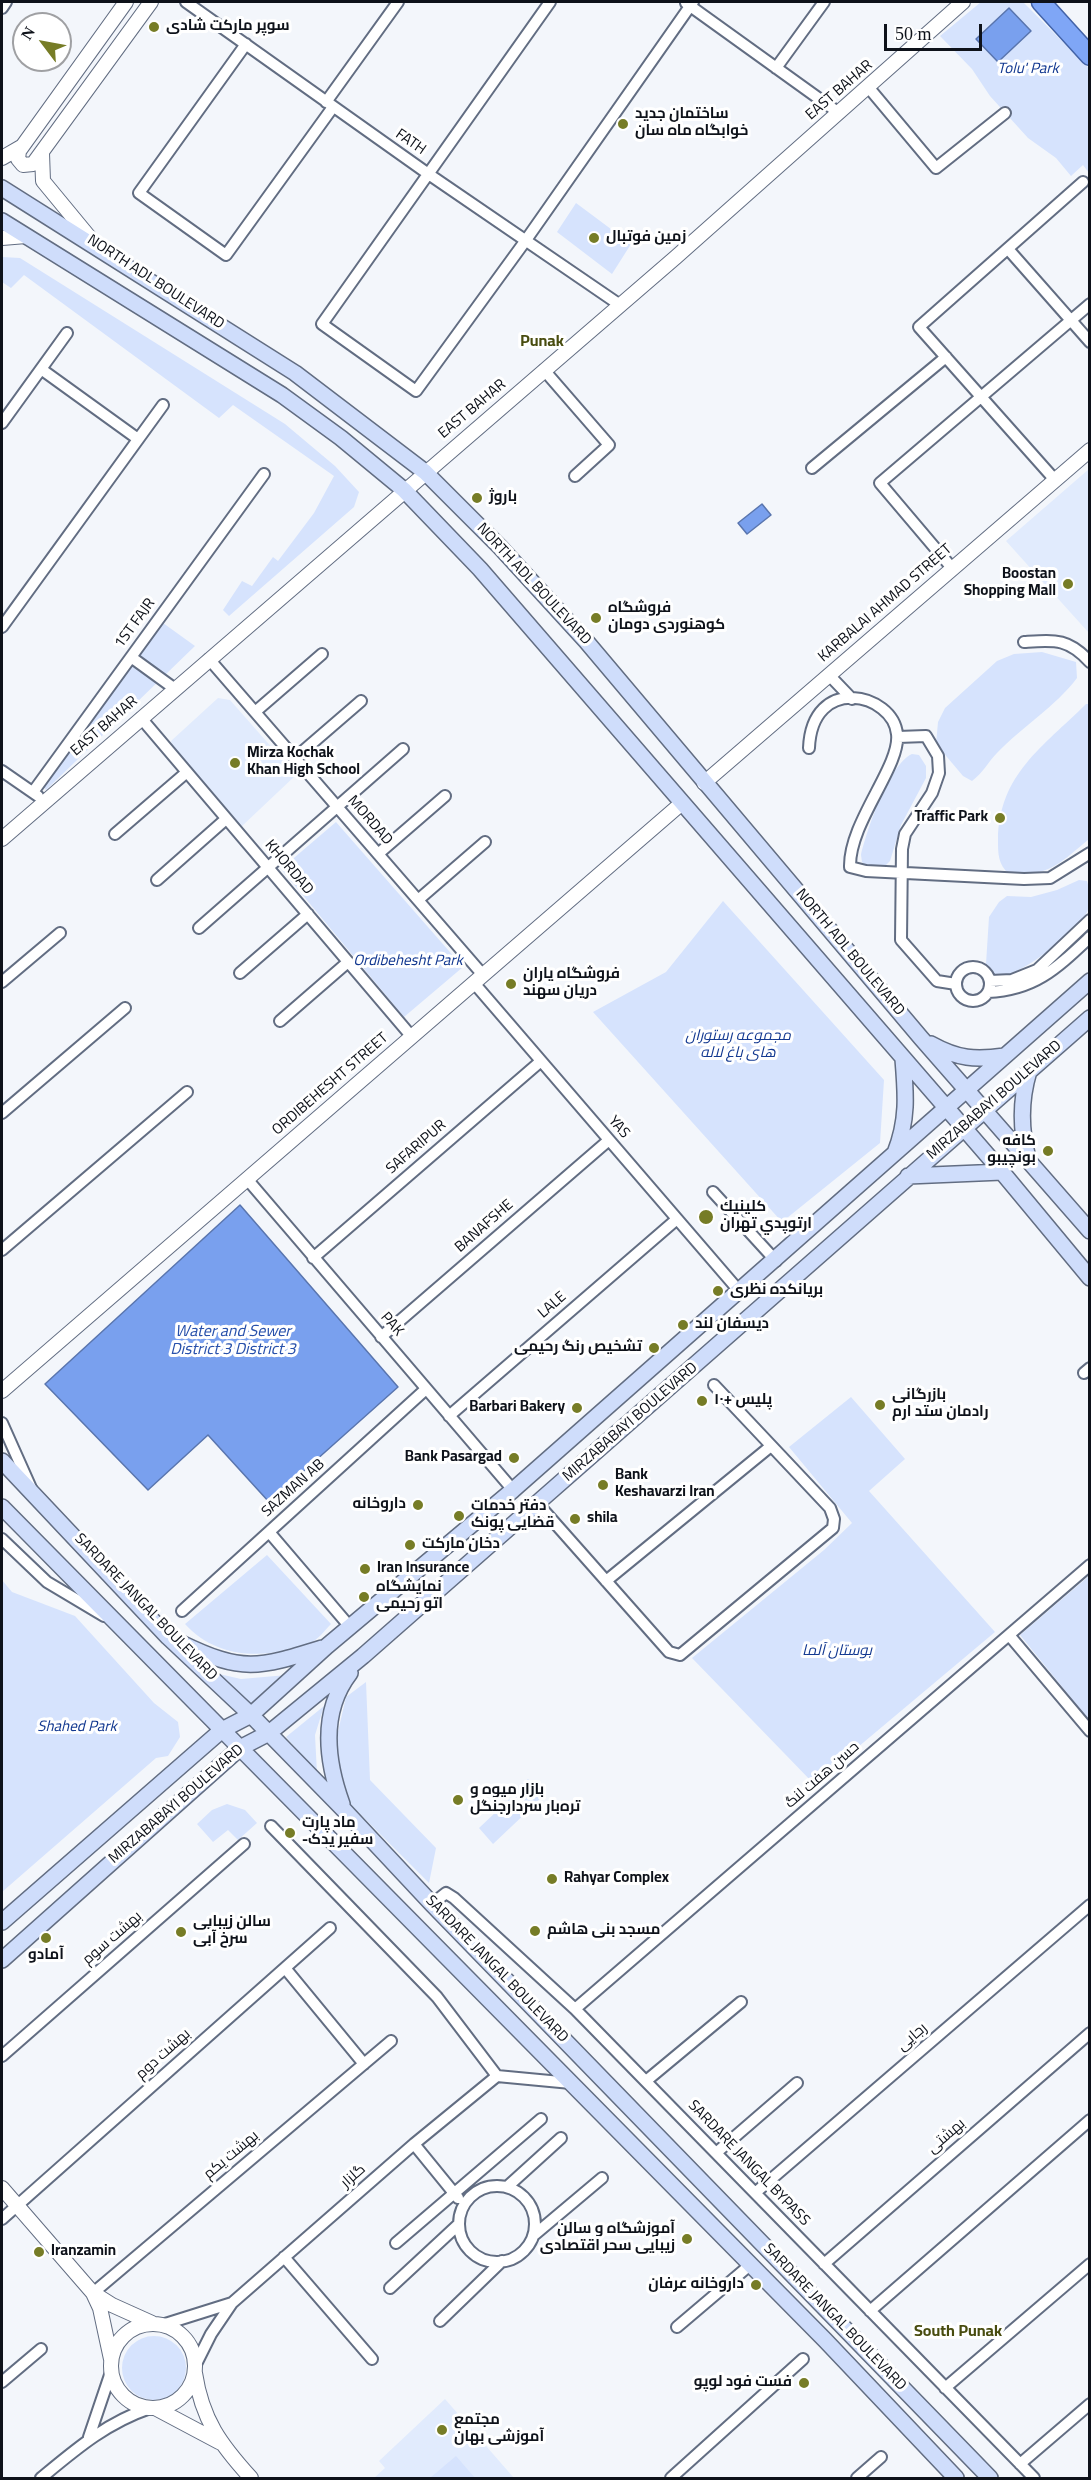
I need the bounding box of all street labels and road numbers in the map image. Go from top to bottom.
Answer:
street label: EAST BAHAR [803,57,877,125]
street label: FATH [391,126,429,160]
street label: NORTH ADL BOULEVARD [83,232,227,334]
street label: EAST BAHAR [436,377,510,443]
street label: NORTH ADL BOULEVARD [472,520,594,650]
street label: KARBALAI AHMAD STREET [816,541,956,667]
street label: 1ST FAJR [112,596,160,652]
street label: EAST BAHAR [68,693,142,761]
street label: MORDAD [343,793,395,849]
street label: KHORDAD [260,837,316,899]
street label: NORTH ADL BOULEVARD [791,886,907,1020]
street label: ORDIBEHESHT STREET [269,1030,393,1140]
street label: MIRZABABAYI BOULEVARD [924,1038,1066,1164]
street label: YAS [603,1113,633,1143]
street label: SAFARIPUR [383,1117,451,1179]
street label: BANAFSHE [452,1197,518,1257]
street label: LALE [535,1289,571,1323]
street label: PAK [376,1309,406,1341]
street label: MIRZABABAYI BOULEVARD [560,1360,702,1486]
street label: SAZMAN AB [259,1456,329,1522]
street label: SARDARE JANGAL BOULEVARD [70,1531,220,1685]
street label: حسن هفت لنگ [782,1739,864,1813]
street label: MIRZABABAYI BOULEVARD [106,1742,248,1868]
street label: SARDARE JANGAL BOULEVARD [421,1893,571,2047]
street label: بهشت سوم [80,1908,146,1970]
street label: رجایی [894,2020,932,2056]
street label: بهشت دوم [133,2026,195,2084]
street label: SARDARE JANGAL BYPASS [683,2098,813,2230]
street label: بهشتی [924,2116,970,2158]
street label: بهشت یکم [201,2128,263,2184]
street label: گلزار [338,2161,370,2193]
street label: SARDARE JANGAL BOULEVARD [759,2241,909,2395]

